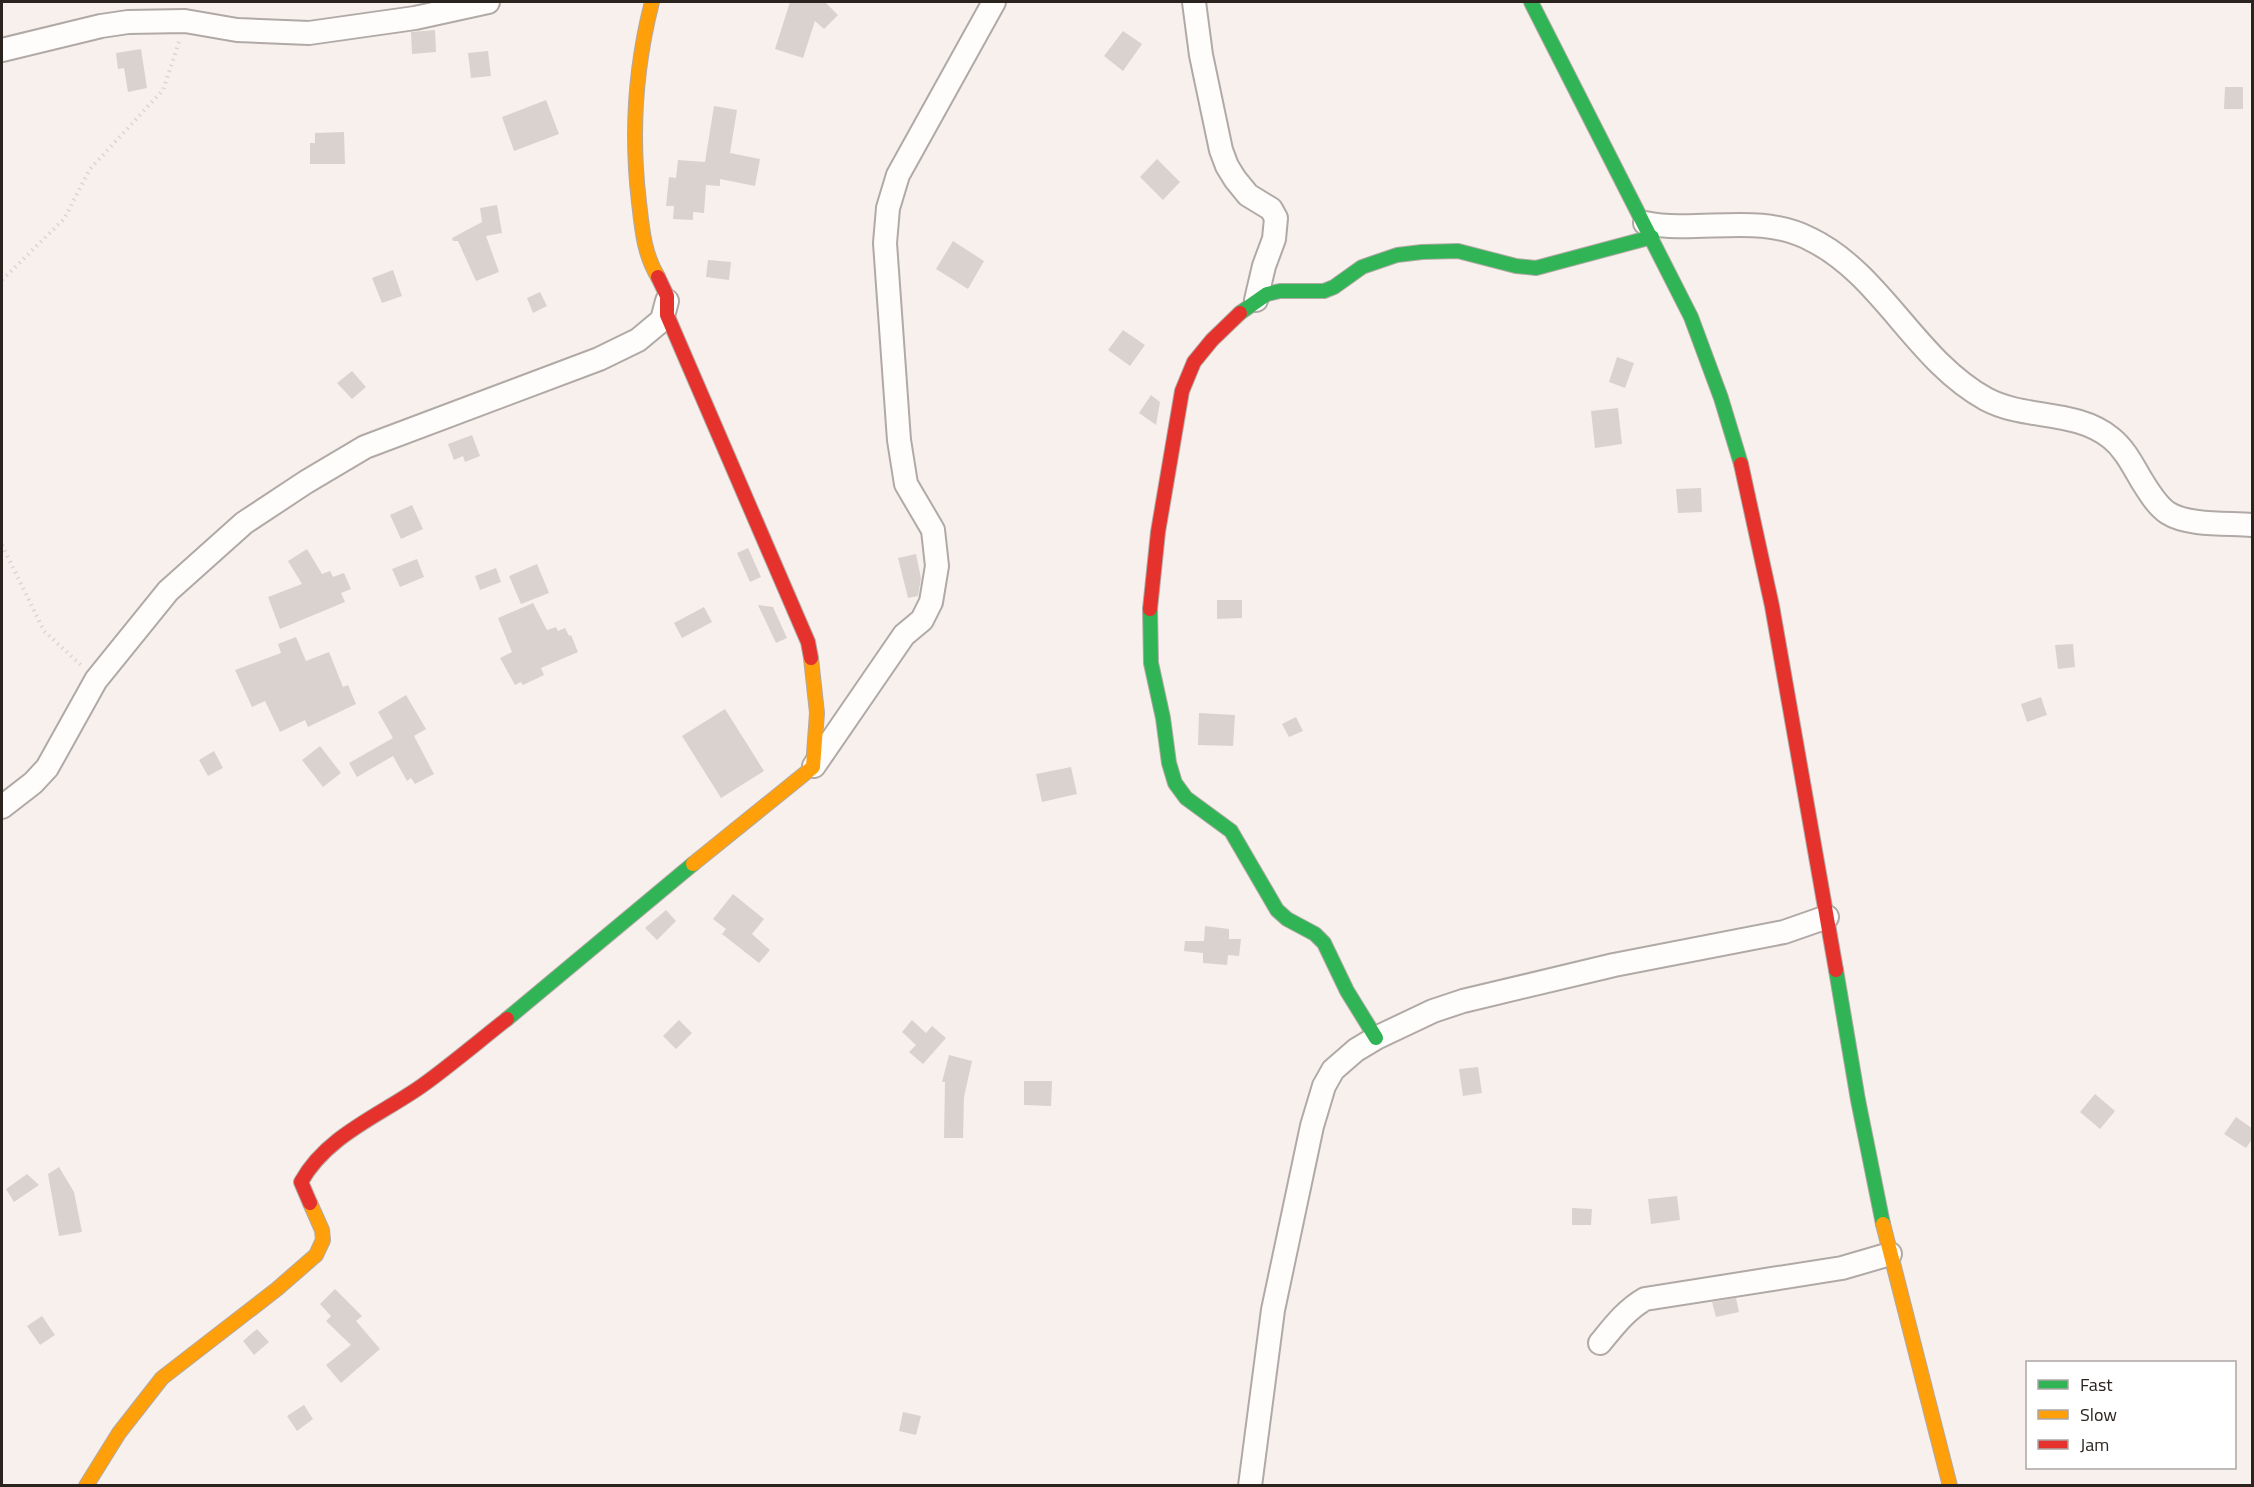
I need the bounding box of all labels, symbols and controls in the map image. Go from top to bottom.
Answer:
legend [2026,1361,2236,1469]
text: Fast [2080,1371,2113,1398]
text: Slow [2080,1401,2117,1428]
text: Jam [2080,1431,2109,1458]

